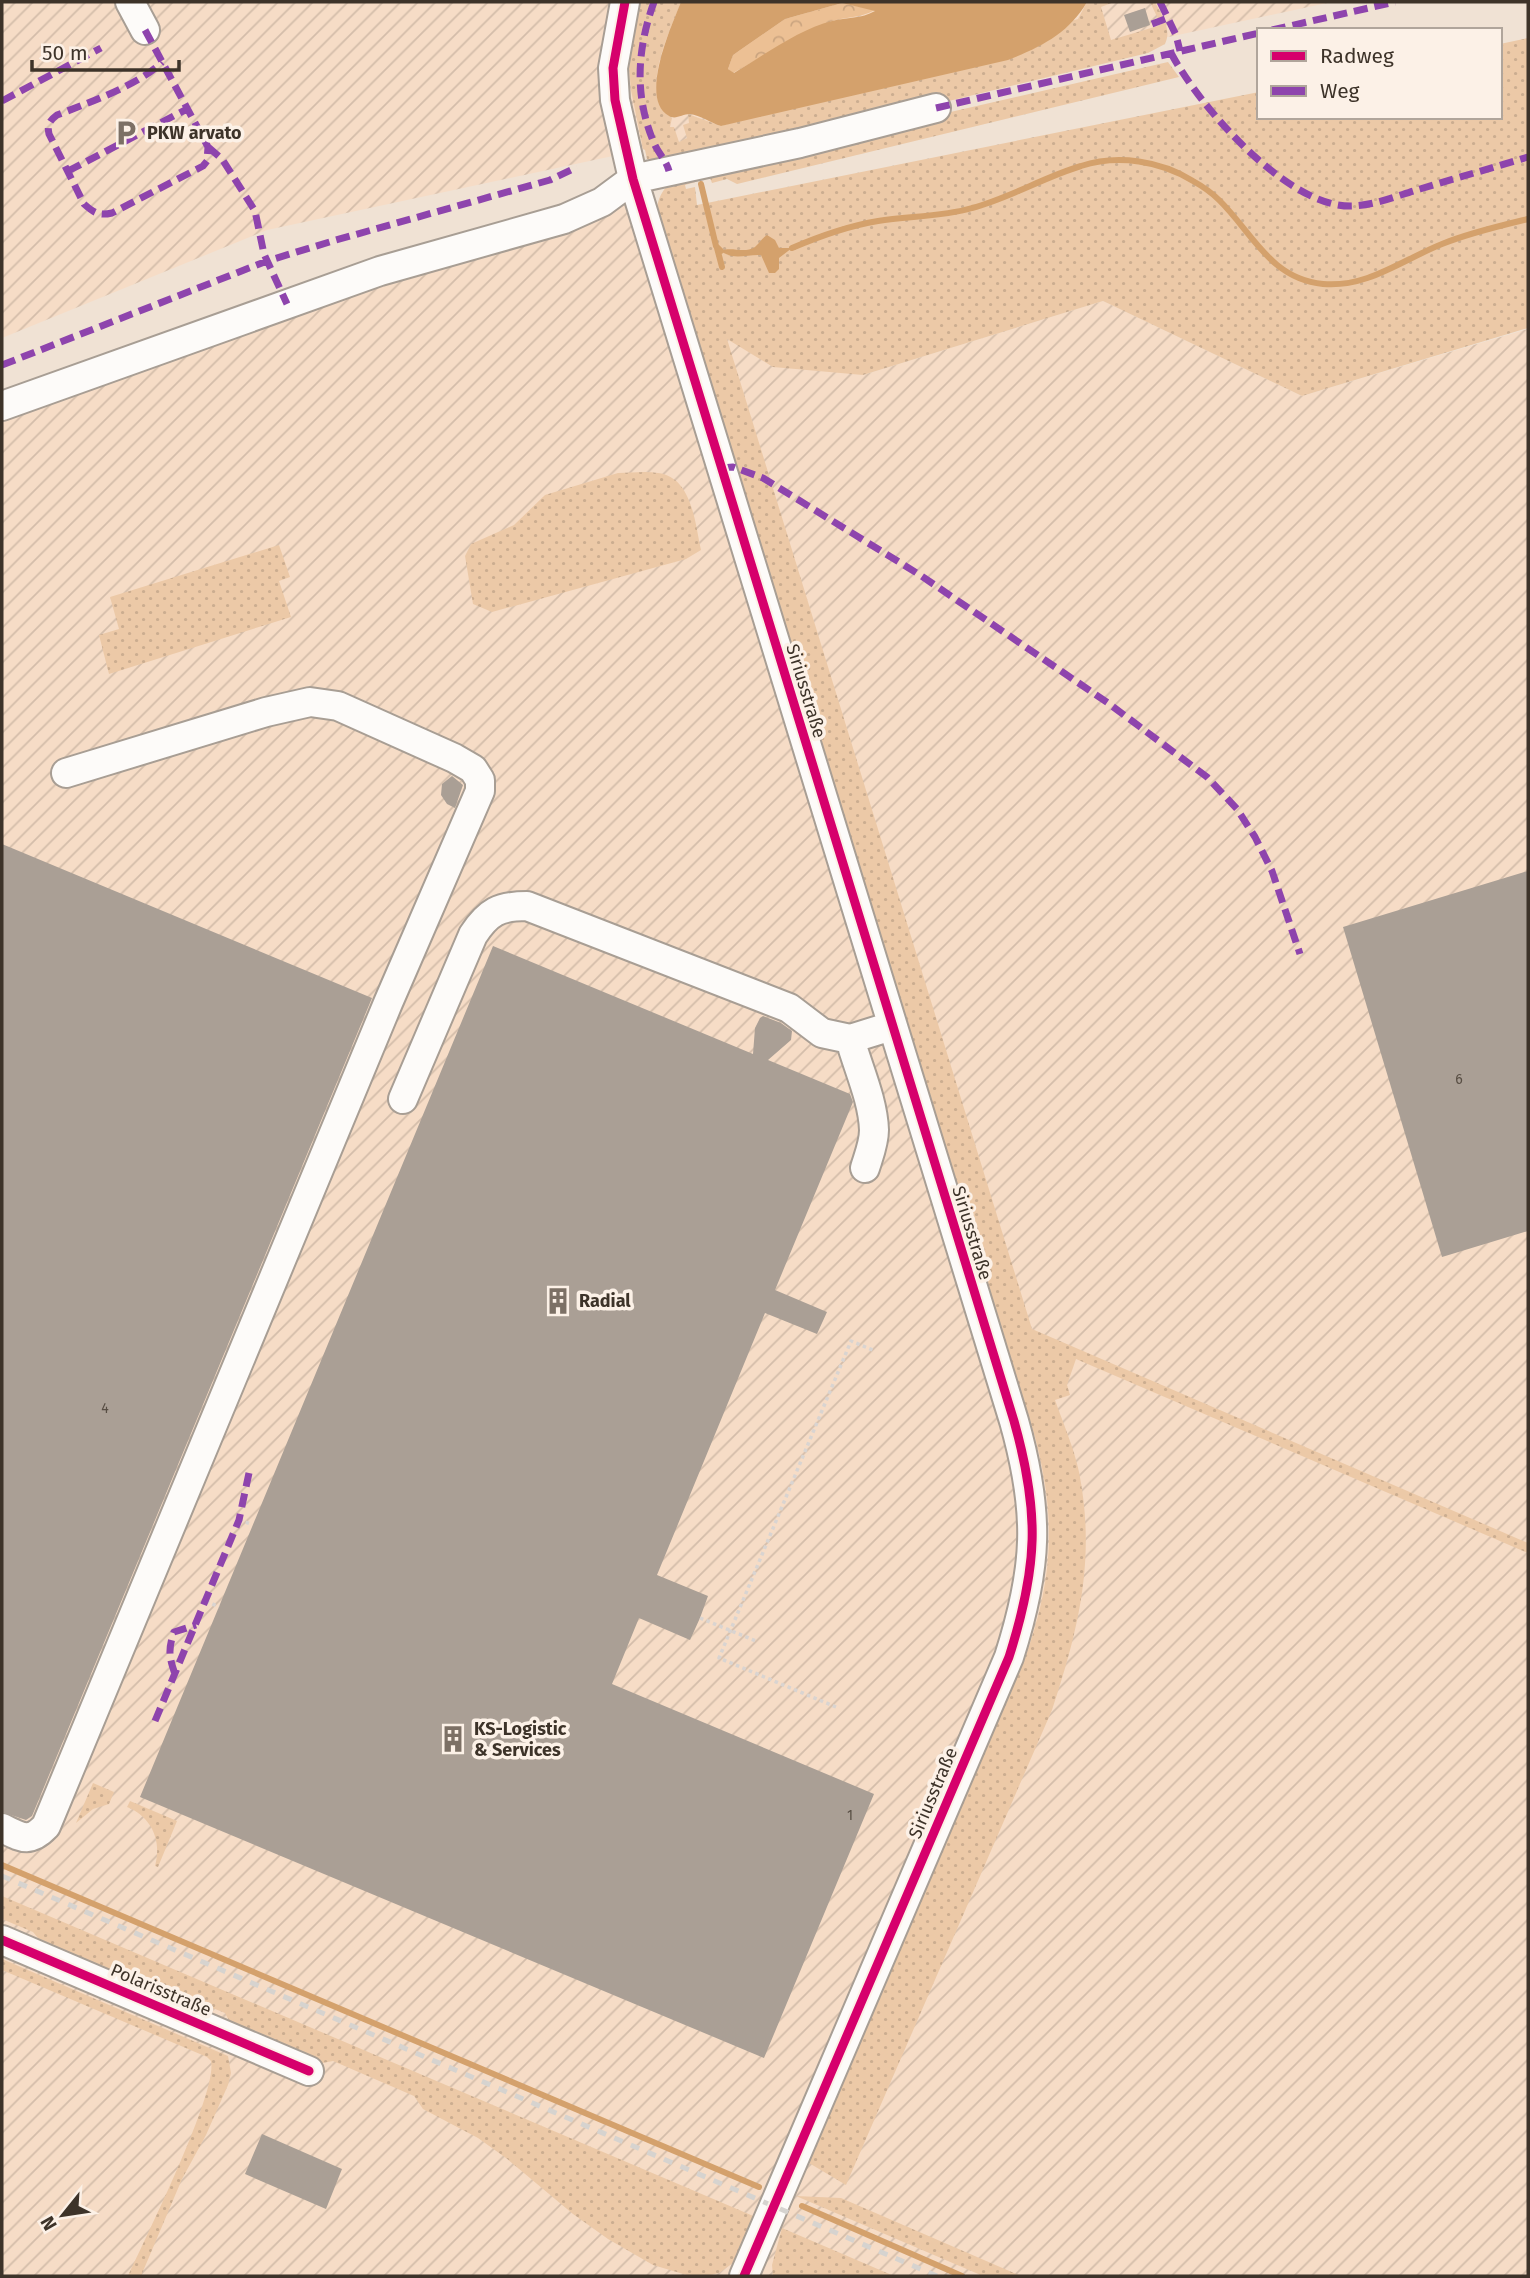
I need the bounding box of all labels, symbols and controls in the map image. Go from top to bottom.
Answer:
scale bar [32,28,178,72]
legend [1257,28,1502,119]
text: 50 m [42,40,88,66]
text: Radweg [1320,43,1394,69]
text: Weg [1320,78,1360,104]
parking icon: PKW arvato [111,118,141,148]
place label: PKW arvato [147,122,242,144]
street label: Siriusstraße [781,641,831,741]
house number: 6 [1455,1071,1463,1088]
street label: Siriusstraße [947,1183,997,1283]
building icon: Radial [543,1286,573,1316]
place label: Radial [579,1290,631,1312]
house number: 4 [101,1400,109,1417]
place label: KS-Logistic & Services [474,1718,567,1761]
building icon: KS-Logistic & Services [438,1724,468,1754]
street label: Siriusstraße [904,1744,962,1842]
house number: 1 [847,1807,853,1824]
street label: Polarisstraße [107,1959,215,2021]
north arrow [28,2180,98,2250]
text: N [36,2212,62,2234]

